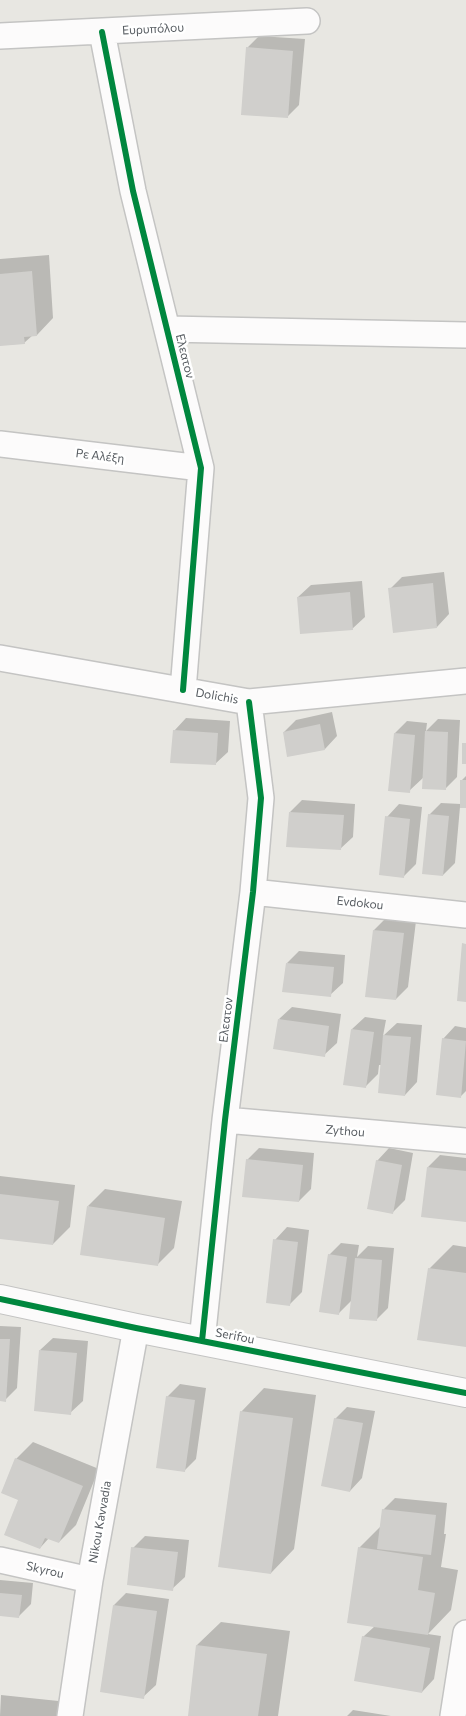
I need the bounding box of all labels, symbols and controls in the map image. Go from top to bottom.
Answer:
street label: Ευρυπόλου [122,20,184,38]
street label: Ελεατον [173,332,197,380]
street label: Ρε Αλέξη [75,446,125,466]
street label: Dolichis [194,685,240,707]
street label: Evdokou [336,893,384,913]
street label: Ελεατον [216,997,236,1043]
street label: Zythou [325,1122,365,1140]
street label: Serifou [214,1325,256,1347]
street label: Nikou Kavvadia [86,1480,114,1564]
street label: Skyrou [25,1559,65,1581]

